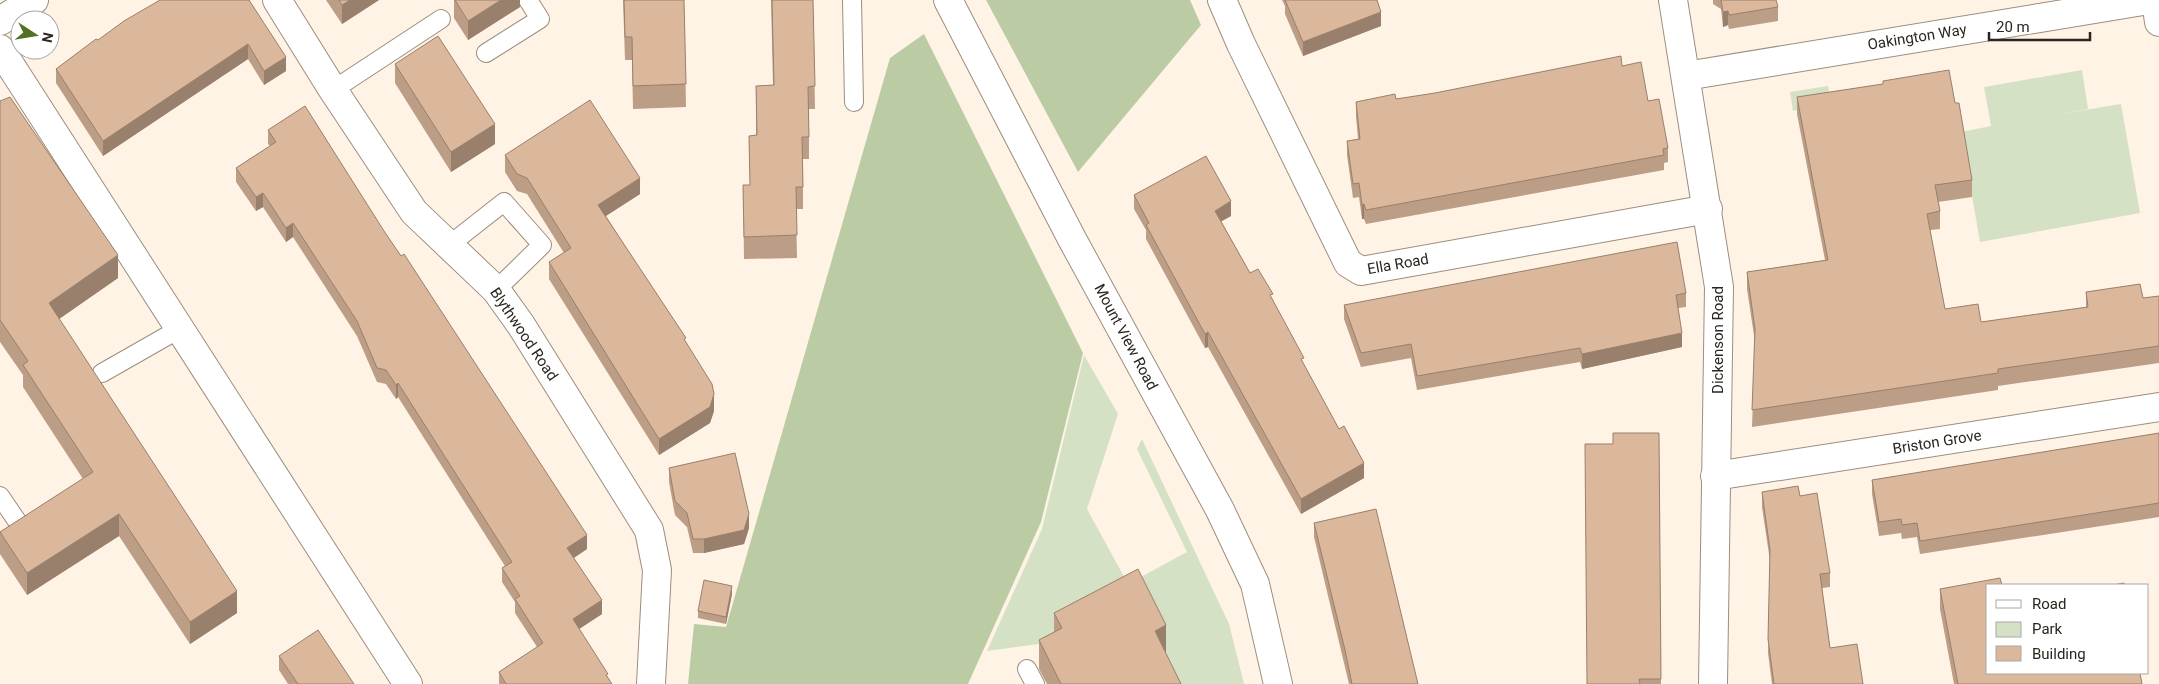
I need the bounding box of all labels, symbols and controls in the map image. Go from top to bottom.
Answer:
north arrow [10,10,60,60]
scale bar [1989,10,2090,42]
text: 20 m [1996,18,2030,36]
street label: Oakington Way [1866,20,1968,54]
text: N [39,31,57,44]
street label: Ella Road [1366,250,1430,278]
street label: Mount View Road [1090,281,1162,393]
street label: Blythwood Road [486,284,562,384]
street label: Dickenson Road [1709,286,1727,394]
street label: Briston Grove [1891,426,1983,458]
legend [1986,584,2149,674]
text: Road [2032,595,2066,613]
text: Park [2032,620,2063,638]
text: Building [2032,645,2086,663]

